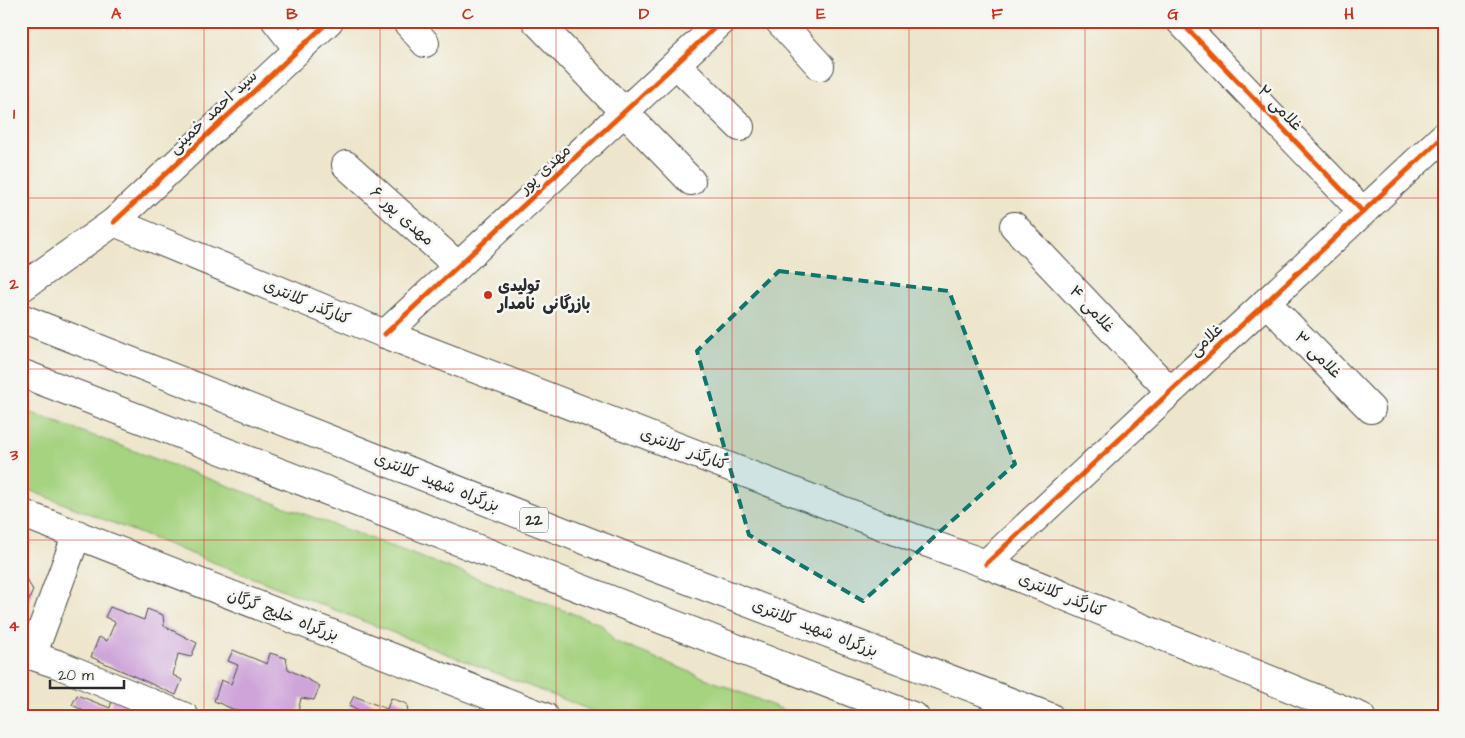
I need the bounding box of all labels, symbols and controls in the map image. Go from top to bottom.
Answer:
text: A [111,3,122,25]
text: B [286,3,298,25]
text: C [462,3,474,25]
text: D [639,3,650,25]
text: E [816,3,826,25]
text: F [991,3,1003,25]
text: G [1167,3,1179,25]
text: H [1344,3,1354,25]
street label: سید احمد خمینی [164,65,262,159]
street label: غلامی ۲ [1253,80,1307,136]
text: 1 [13,103,16,125]
street label: مهدی پور [513,139,576,200]
street label: ۶ مهدی پور [365,181,439,251]
text: 2 [8,273,19,295]
street label: کنارگذر کلانتری [260,274,354,330]
place label: تولیدی بازرگانی نامدار [496,275,590,315]
street label: غلامی ۴ [1064,281,1120,337]
marker: تولیدی بازرگانی نامدار [482,289,494,301]
street label: غلامی [1184,319,1228,361]
street label: غلامی ۳ [1290,327,1346,383]
street label: کنارگذر کلانتری [637,422,731,476]
text: 3 [9,444,19,466]
street label: بزرگراه شهید کلانتری [371,447,503,517]
road number: 22 [520,508,548,532]
street label: کنارگذر کلانتری [1015,568,1109,623]
street label: بزرگراه خلیج گرگان [224,584,342,646]
street label: بزرگراه شهید کلانتری [749,594,881,662]
text: 4 [9,615,20,637]
scale bar [50,658,124,690]
text: 20 m [58,665,94,686]

